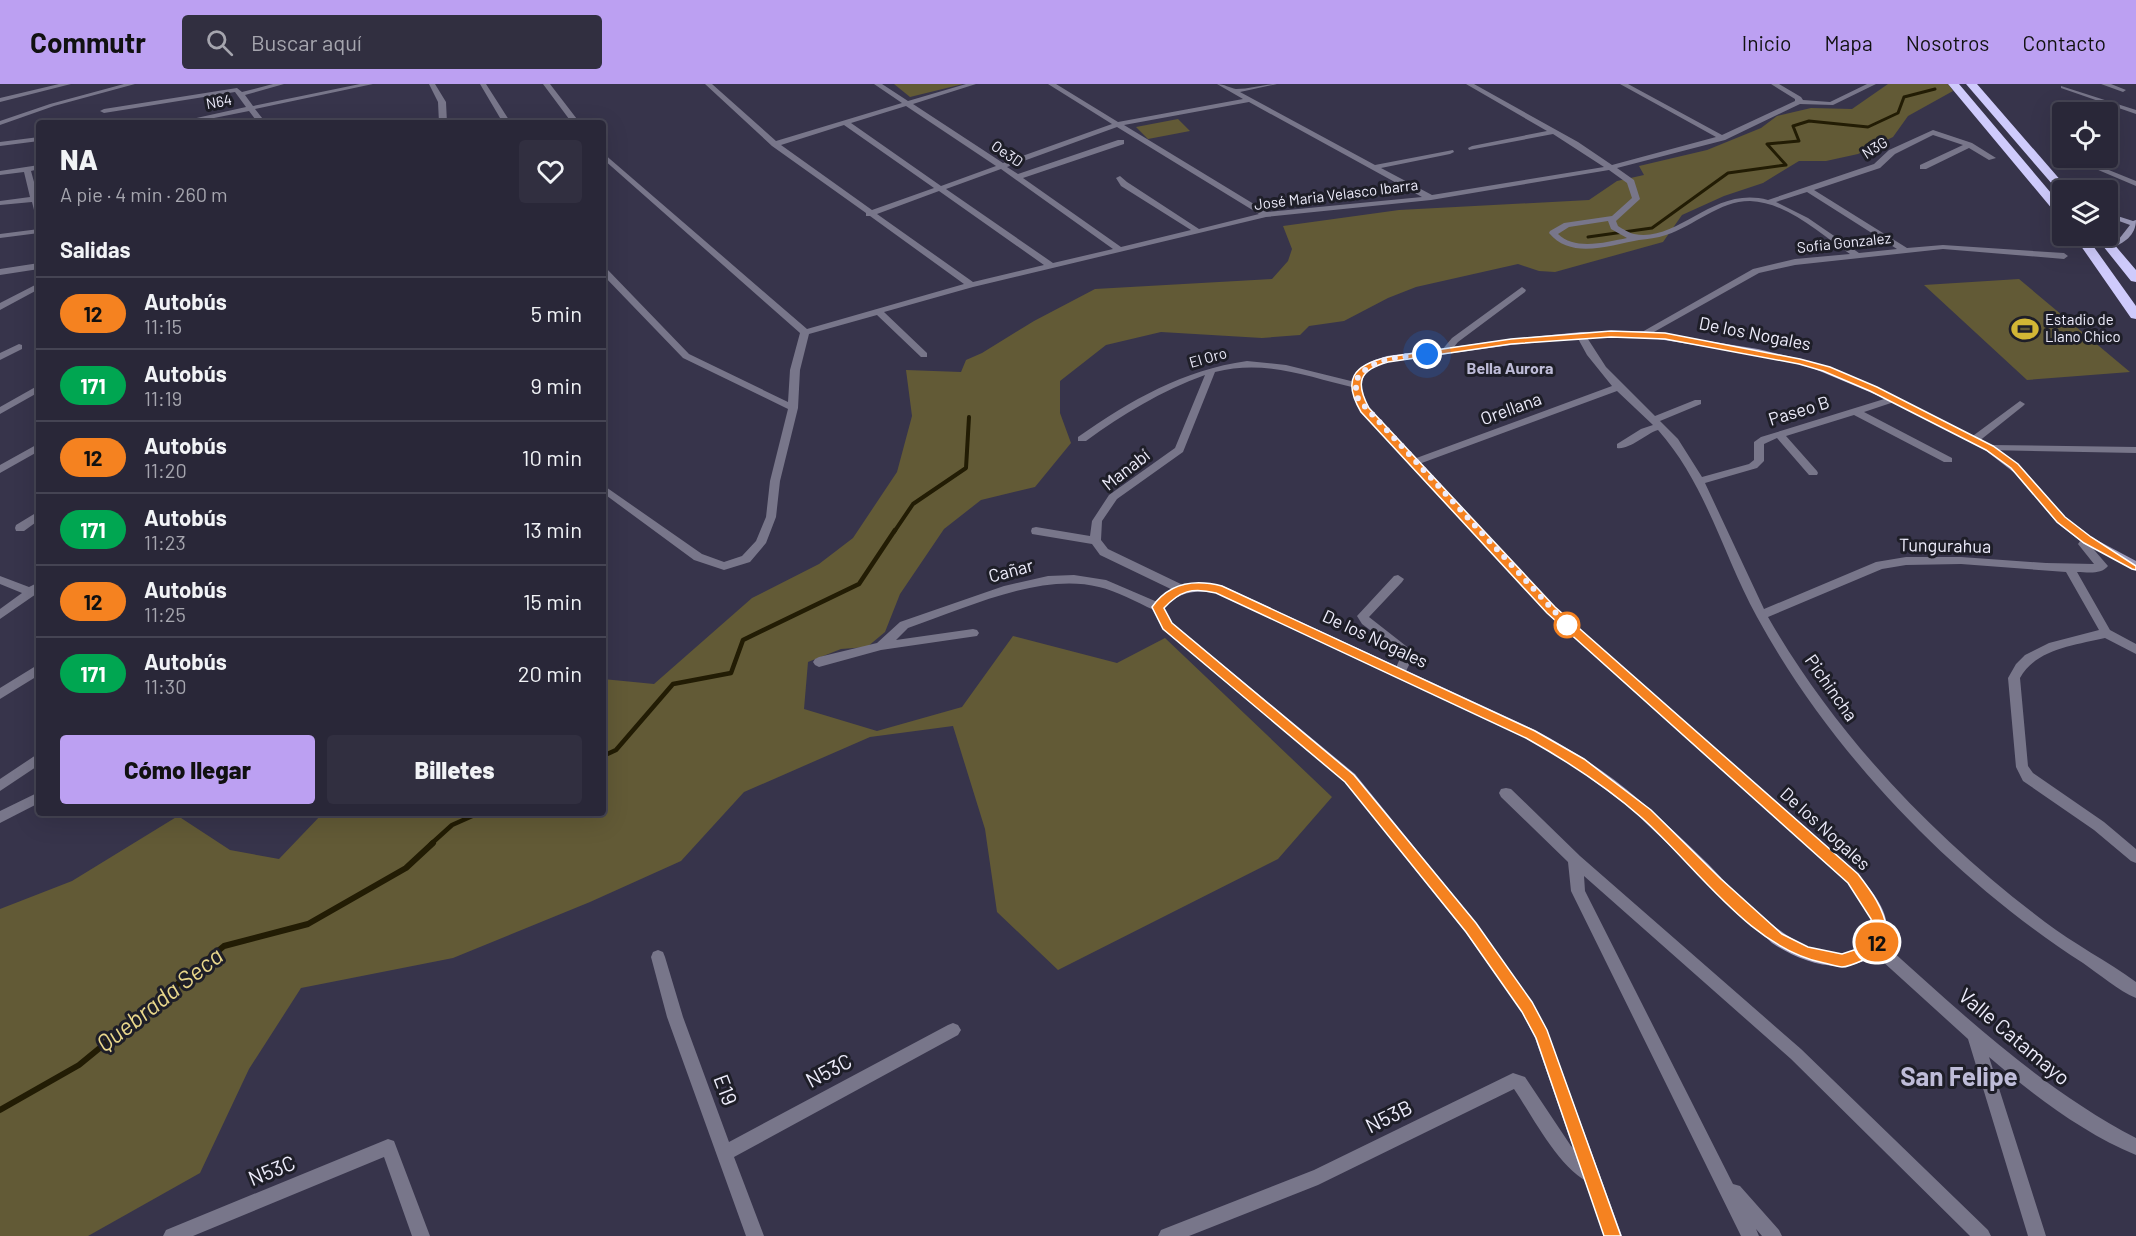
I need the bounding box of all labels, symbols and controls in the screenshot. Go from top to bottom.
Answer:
search box [182,15,602,69]
text: Commutr [30,25,146,59]
icon: search [203,26,236,59]
text: Buscar aquí [251,29,362,55]
text: Inicio [1742,30,1792,55]
text: Mapa [1825,30,1873,55]
text: Nosotros [1906,30,1989,55]
text: Contacto [2022,30,2106,55]
street label: N64 [204,90,233,112]
map controls [2052,102,2118,246]
button: locate [2052,102,2118,168]
street label: N3G [1858,132,1891,162]
street label: Oe3D [988,136,1027,170]
button: heart [519,140,582,203]
text: NA [60,142,98,176]
street label: José Maria Velasco Ibarra [1253,175,1419,213]
button: layers [2052,180,2118,246]
text: A pie · 4 min · 260 m [60,182,228,206]
street label: Sofia Gonzalez [1796,228,1892,256]
text: Salidas [60,236,131,262]
text: Autobús [144,288,227,314]
text: 5 min [531,300,582,326]
text: 12 [83,301,103,326]
place label: Estadio de Llano Chico [2045,310,2121,345]
street label: De los Nogales [1697,311,1813,355]
text: 11:15 [144,314,182,338]
sports icon: Estadio de Llano Chico [2010,314,2040,344]
your location [1412,339,1442,369]
street label: El Oro [1187,343,1229,371]
district label: Bella Aurora [1467,358,1553,377]
text: Autobús [144,360,227,386]
text: 9 min [530,372,582,398]
text: 171 [80,373,106,398]
text: 11:19 [144,386,182,410]
street label: Orellana [1477,387,1544,429]
street label: Paseo B [1765,390,1832,430]
text: Autobús [144,432,227,458]
text: 10 min [522,444,582,470]
street label: Manabí [1097,444,1154,495]
text: 12 [83,445,103,470]
text: 11:20 [144,458,187,482]
text: Autobús [144,504,227,530]
text: 13 min [523,516,582,542]
text: 171 [80,517,106,542]
text: 11:23 [144,530,186,554]
street label: Tungurahua [1899,533,1991,557]
street label: Cañar [986,553,1036,587]
text: Autobús [144,576,227,602]
text: 15 min [523,588,582,614]
text: 12 [83,589,103,614]
text: 11:25 [144,602,186,626]
street label: De los Nogales [1319,604,1432,672]
unlabelled marker [1554,612,1580,638]
text: Autobús [144,648,227,674]
street label: Pichincha [1801,650,1863,725]
text: 20 min [518,660,582,686]
text: 171 [80,661,106,686]
text: 11:30 [144,674,186,698]
button: Cómo llegar [60,735,315,804]
button: Billetes [327,735,582,804]
street label: De los Nogales [1776,782,1875,874]
line badge: 12 [1850,922,1904,962]
text: 12 [1867,930,1887,955]
water label: Quebrada Seca [90,940,228,1057]
street label: Valle Catamayo [1954,982,2076,1090]
street label: N53C [801,1047,856,1092]
district label: San Felipe [1900,1060,2018,1091]
street label: E19 [709,1071,744,1108]
street label: N53B [1361,1094,1416,1138]
street label: N53C [244,1149,299,1190]

